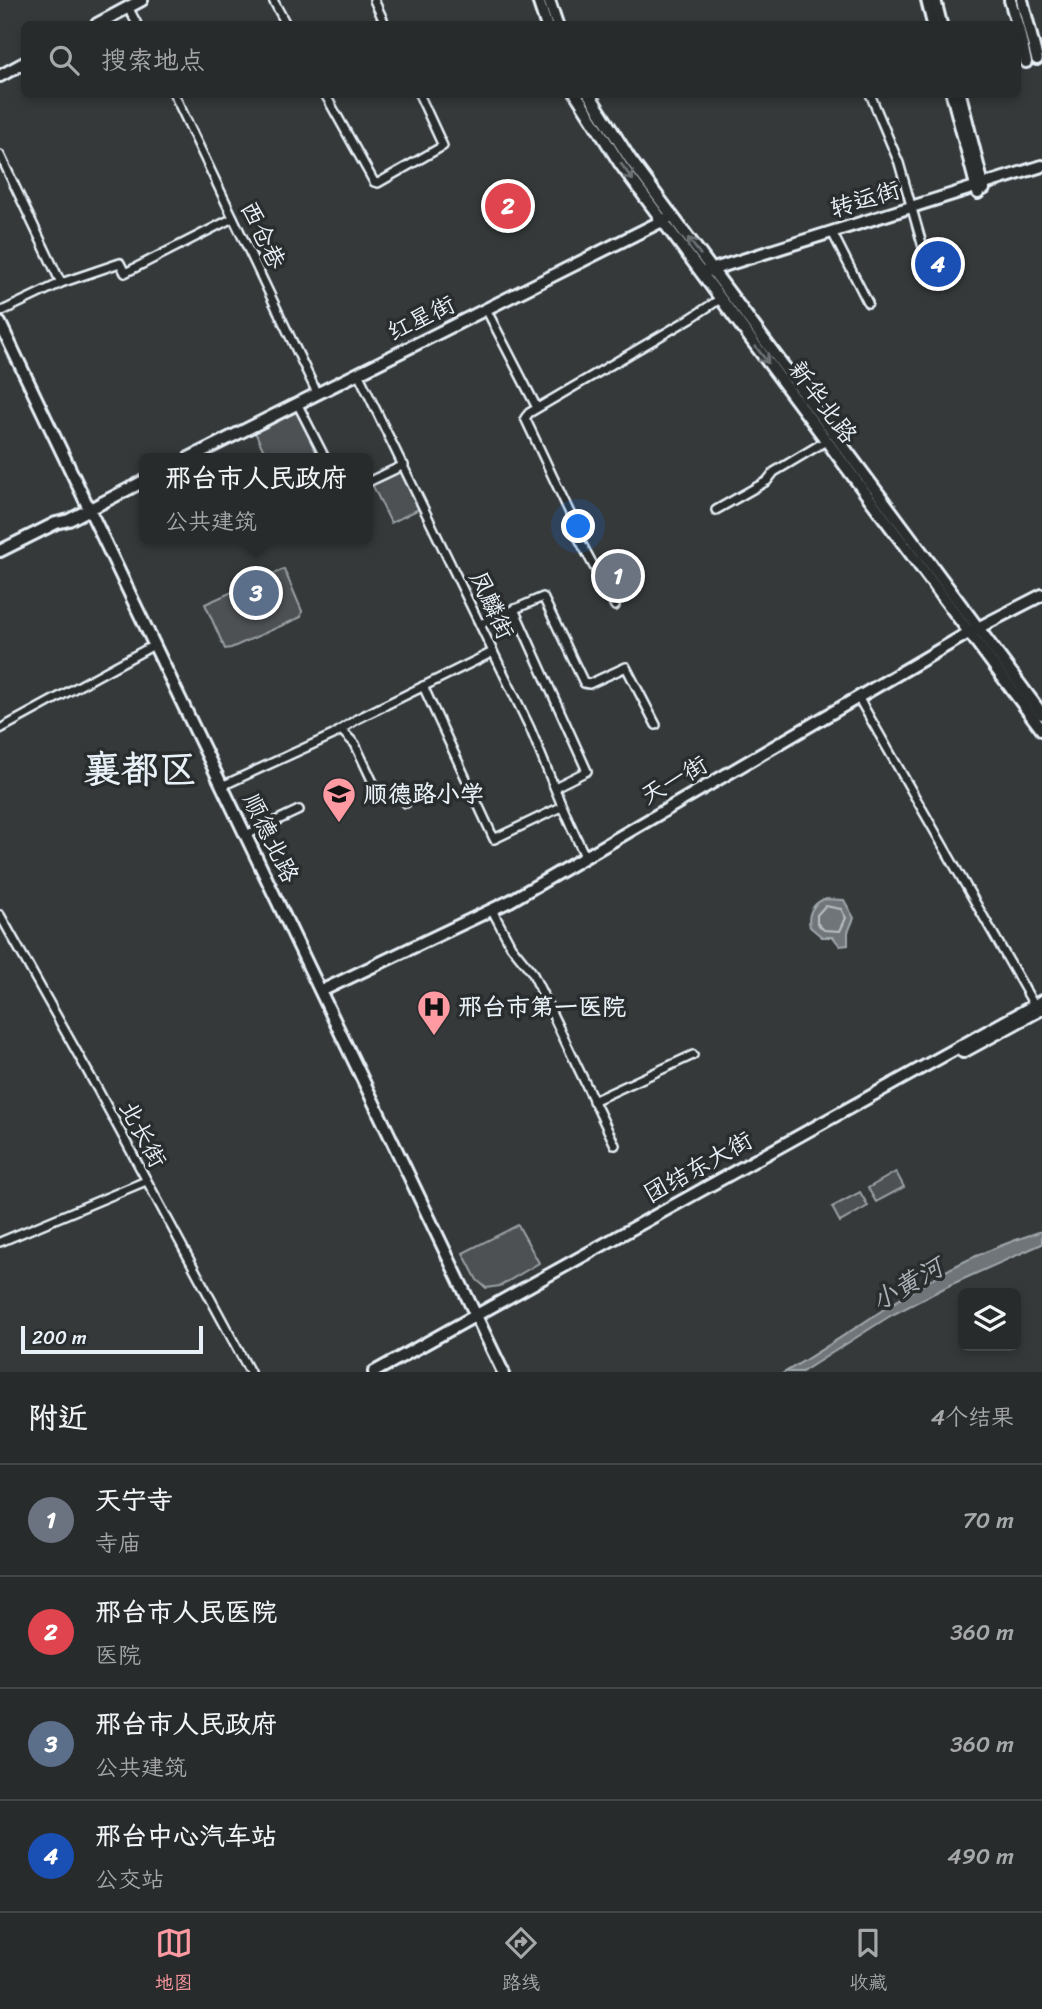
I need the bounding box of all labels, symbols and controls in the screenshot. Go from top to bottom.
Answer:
search box [21,21,1021,98]
text: 搜索地点 [101,37,205,83]
icon: search [45,41,83,79]
one-way arrow [619,162,634,181]
street label: 转运街 [824,168,906,230]
pin: 2 [485,180,531,232]
street label: 西仓巷 [228,193,298,277]
one-way arrow [687,237,702,256]
pin: 4 [915,238,961,290]
street label: 红星街 [379,283,463,353]
one-way arrow [755,345,769,364]
street label: 新华北路 [777,351,869,453]
popup [139,453,373,544]
text: 邢台市人民政府 [165,455,347,501]
text: 公共建筑 [165,501,257,542]
your location [561,509,595,543]
pin: 1 [595,550,641,602]
street label: 凤麟街 [458,563,526,647]
pin: 3 [233,567,279,619]
district label: 襄都区 [83,736,197,803]
street label: 天一街 [632,744,716,816]
place label: 顺德路小学 [364,773,484,815]
school or university icon: 顺德路小学 [320,775,358,824]
street label: 顺德北路 [231,786,311,890]
place label: 邢台市第一医院 [458,986,626,1028]
hospital icon: 邢台市第一医院 [415,988,453,1037]
street label: 北长街 [108,1092,178,1176]
street label: 团结东大街 [635,1120,761,1214]
water label: 小黄河 [862,1243,956,1323]
map controls [958,1288,1021,1351]
button: layers [958,1288,1021,1351]
text: 200 m [32,1321,87,1354]
scale bar [21,1323,203,1355]
text: 附近 [28,1391,88,1445]
text: 4个结果 [931,1397,1014,1438]
text: 天宁寺 [95,1477,173,1523]
text: 1 [46,1500,56,1541]
text: 70 m [963,1500,1014,1541]
text: 寺庙 [95,1523,141,1564]
text: 邢台市人民医院 [95,1589,277,1635]
text: 2 [44,1612,58,1653]
text: 360 m [950,1612,1014,1653]
text: 医院 [95,1635,141,1676]
text: 邢台市人民政府 [95,1701,277,1747]
text: 3 [45,1724,57,1765]
text: 360 m [950,1724,1014,1765]
text: 公共建筑 [95,1747,187,1788]
text: 邢台中心汽车站 [95,1813,277,1859]
text: 4 [44,1836,58,1877]
text: 490 m [947,1836,1014,1877]
text: 公交站 [95,1859,164,1900]
tab: 地图 [155,1924,193,1999]
tab: 路线 [502,1924,540,1999]
tab: 收藏 [849,1924,887,1999]

